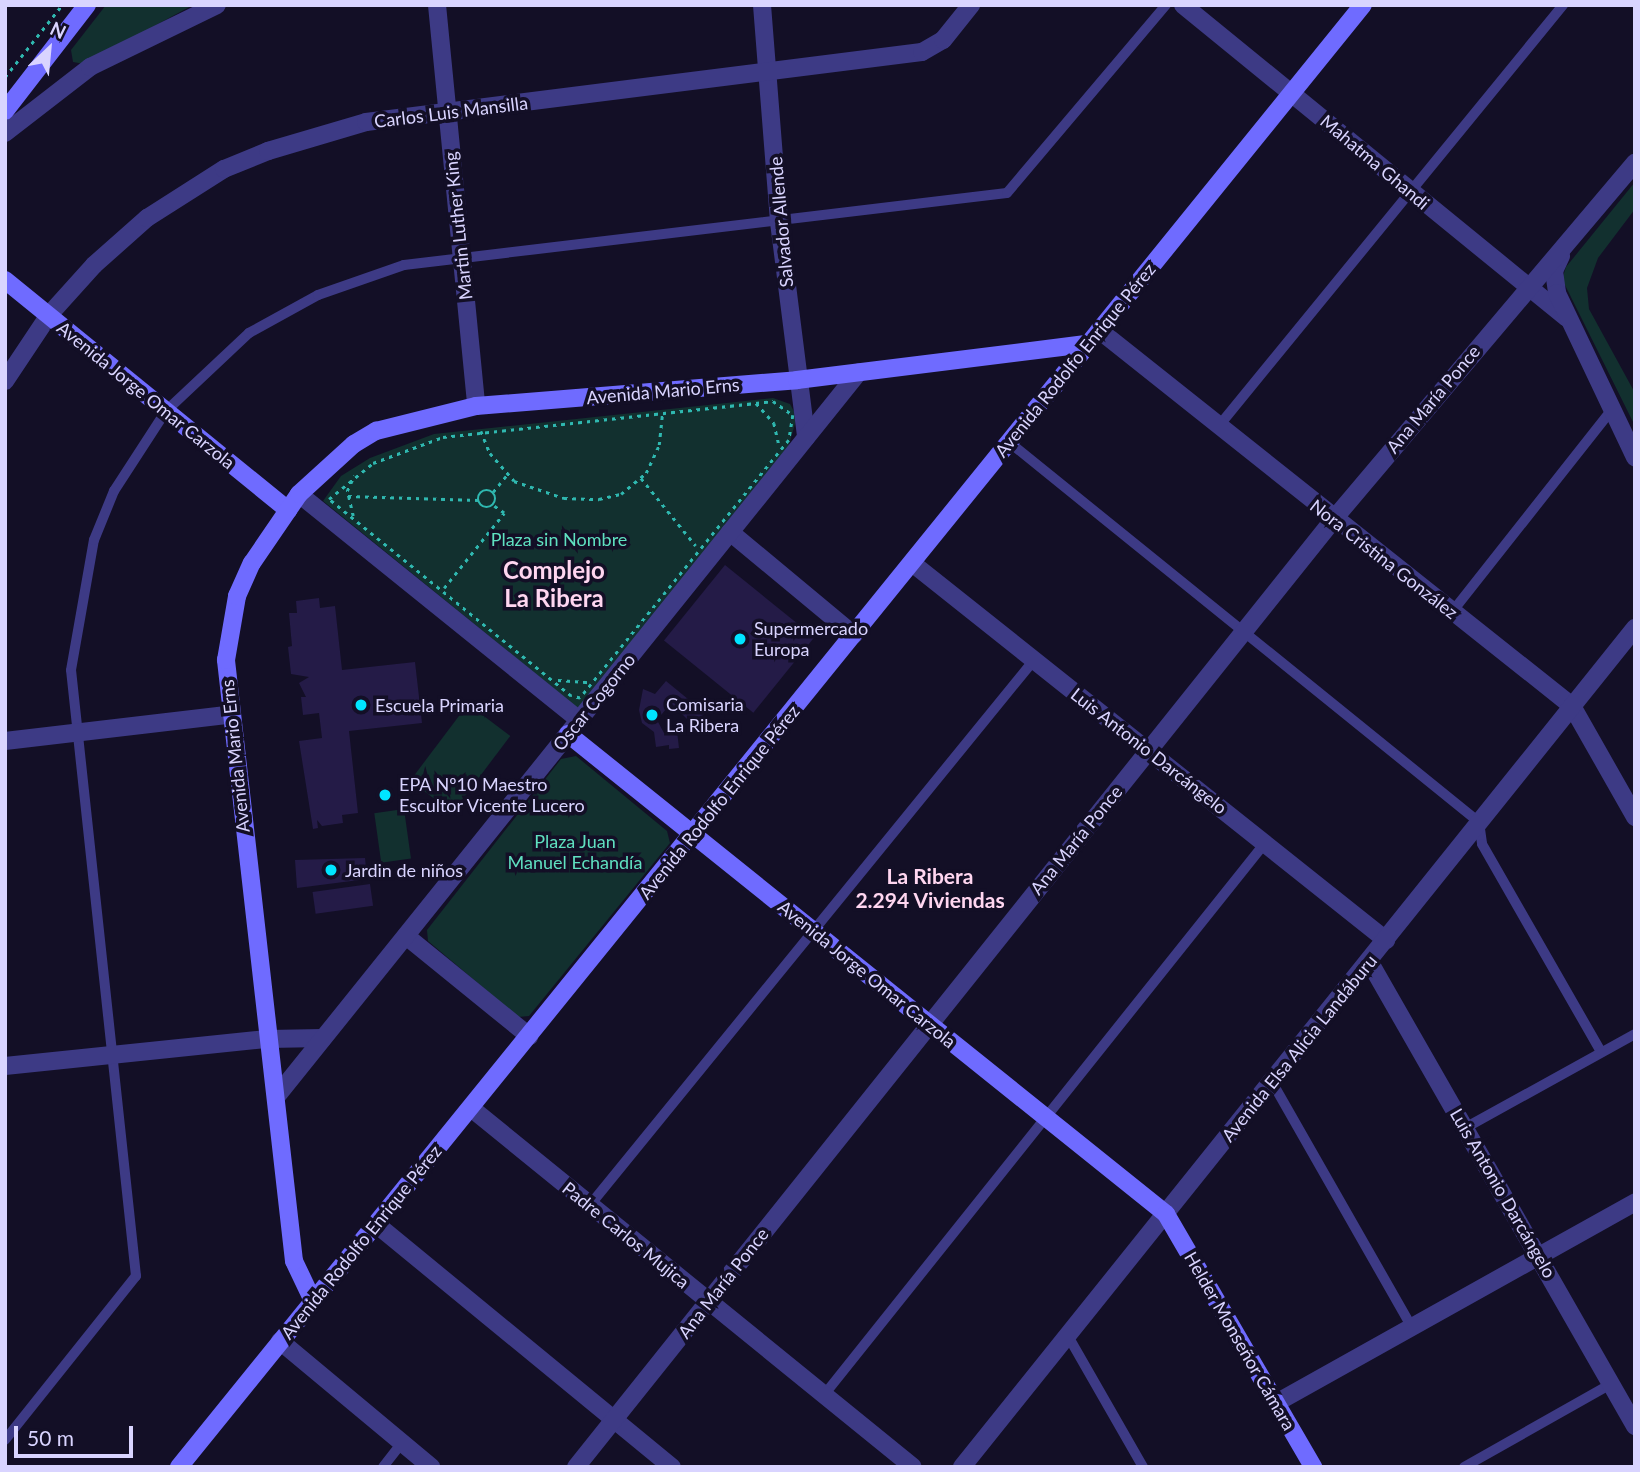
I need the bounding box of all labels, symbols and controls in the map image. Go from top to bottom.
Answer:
north arrow [14,14,84,84]
text: N [47,16,70,43]
street label: Carlos Luis Mansilla [373,92,529,132]
street label: Mahatma Ghandi [1316,110,1434,214]
street label: Martin Luther King [439,151,477,301]
street label: Salvador Allende [764,155,798,289]
street label: Avenida Rodolfo Enrique Pérez [990,259,1160,461]
street label: Avenida Jorge Omar Carzola [52,316,240,474]
street label: Ana María Ponce [1382,341,1484,457]
street label: Avenida Mario Erns [586,374,740,408]
street label: Nora Cristina González [1306,495,1462,623]
park label: Plaza sin Nombre [491,528,627,550]
district label: Complejo La Ribera [503,556,605,612]
place label: Supermercado Europa [754,618,868,660]
marker: Supermercado Europa [732,631,748,647]
street label: Oscar Cogorno [548,649,640,755]
street label: Avenida Mario Erns [216,678,254,834]
street label: Luis Antonio Darcángelo [1066,683,1232,819]
place label: Escuela Primaria [375,694,504,716]
place label: Comisaria La Ribera [666,694,744,736]
marker: Escuela Primaria [353,697,369,713]
street label: Avenida Rodolfo Enrique Pérez [634,701,804,903]
marker: Comisaria La Ribera [644,707,660,723]
place label: EPA Nº10 Maestro Escultor Vicente Lucero [399,774,586,816]
street label: Ana María Ponce [1025,781,1127,899]
marker: EPA Nº10 Maestro Escultor Vicente Lucero [377,787,393,803]
park label: Plaza Juan Manuel Echandía [508,831,642,874]
place label: Jardin de niños [345,859,463,881]
marker: Jardin de niños [323,862,339,878]
district label: La Ribera 2.294 Viviendas [855,863,1005,913]
street label: Avenida Jorge Omar Carzola [773,895,961,1053]
street label: Avenida Elsa Alicia Landáburu [1217,950,1381,1146]
street label: Luis Antonio Darcángelo [1445,1104,1561,1282]
street label: Avenida Rodolfo Enrique Pérez [276,1141,446,1343]
street label: Padre Carlos Mujica [558,1177,694,1293]
street label: Ana María Ponce [673,1224,773,1342]
street label: Helder Monseñor Cámara [1180,1248,1300,1434]
scale bar [18,1412,136,1456]
text: 50 m [27,1425,74,1450]

